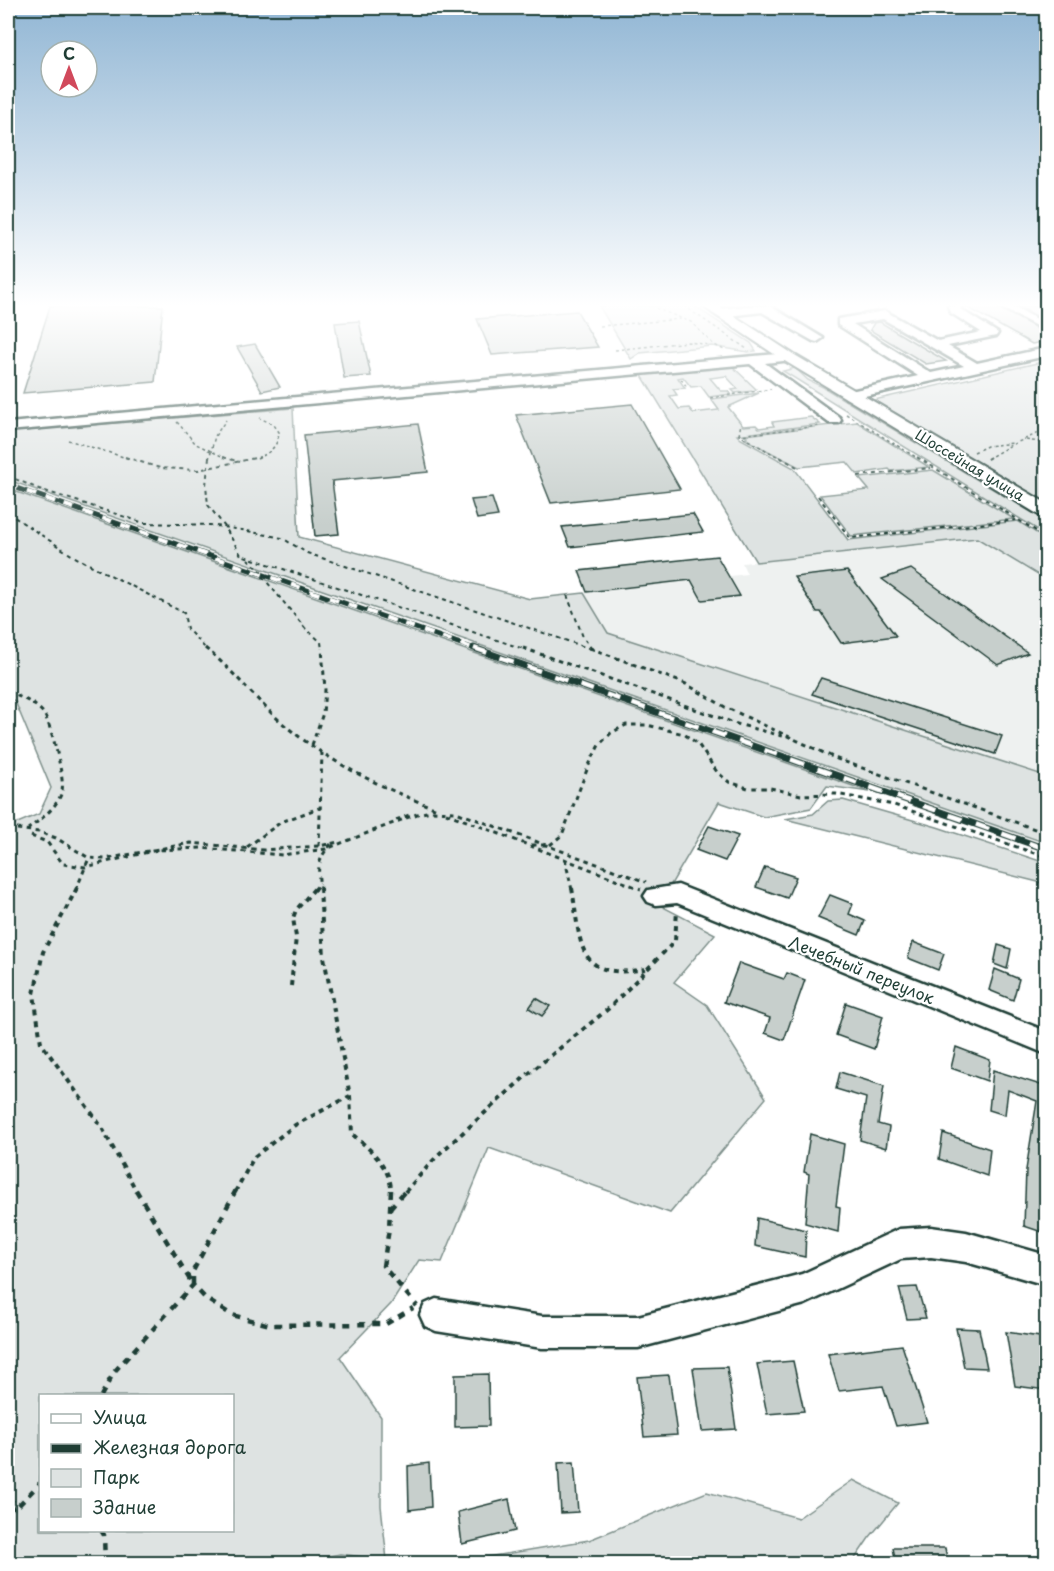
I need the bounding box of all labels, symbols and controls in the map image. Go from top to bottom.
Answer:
north arrow [39,39,99,99]
text: С [63,41,75,65]
street label: Шоссейная улица [911,424,1029,506]
street label: Лечебный переулок [786,929,939,1009]
legend [39,1394,234,1532]
text: Улица [93,1403,147,1430]
text: Железная дорога [93,1433,247,1460]
text: Парк [93,1463,140,1490]
text: Здание [93,1493,156,1520]

